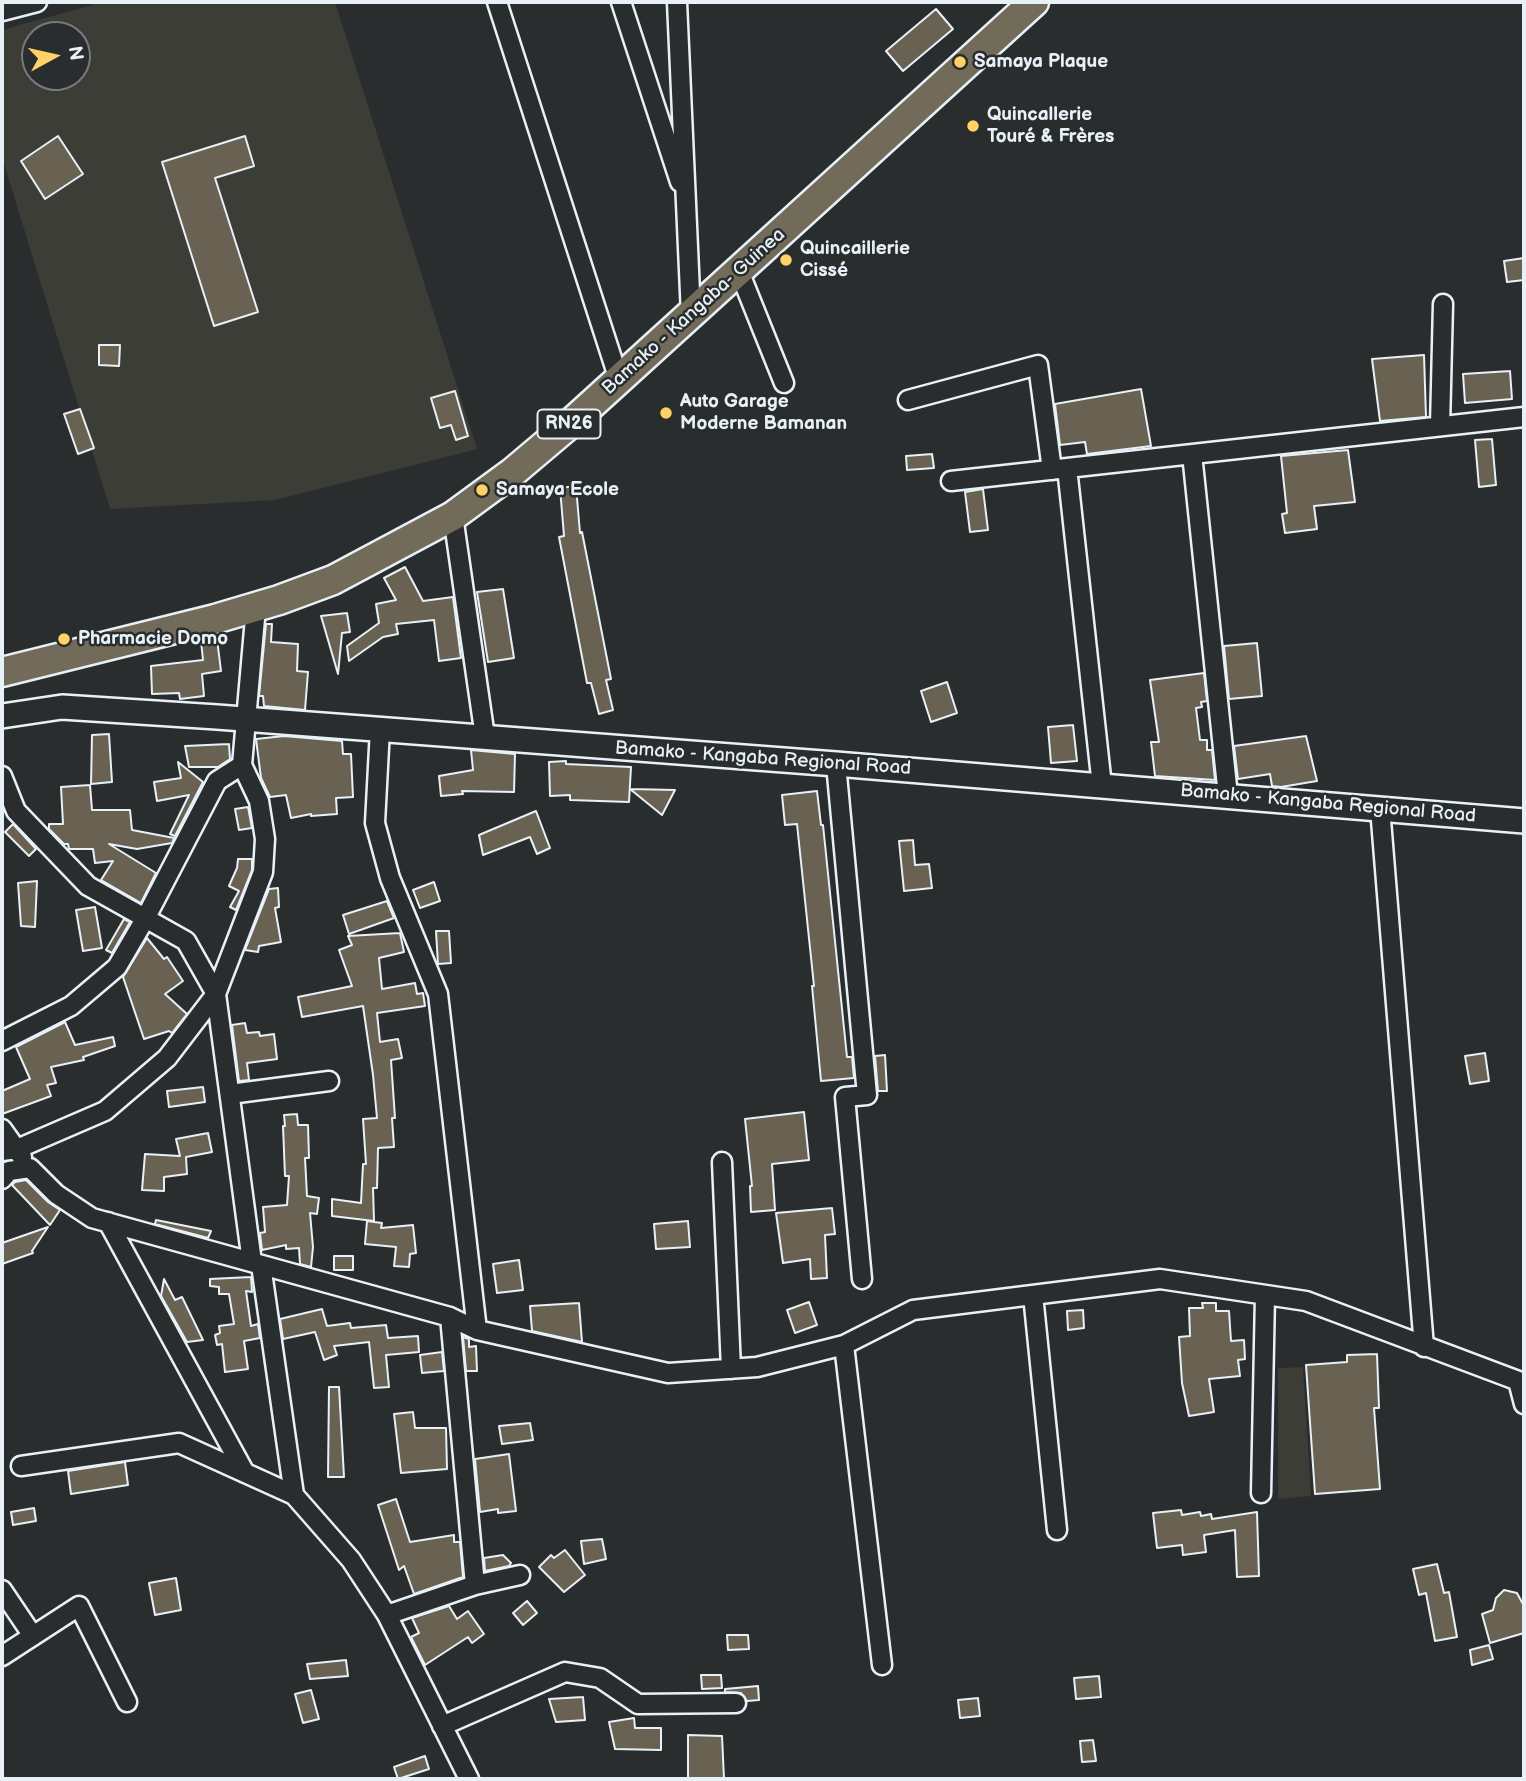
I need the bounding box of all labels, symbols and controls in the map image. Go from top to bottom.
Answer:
north arrow [21,21,91,91]
text: N [63,45,88,62]
place label: Samaya Plaque [974,51,1108,73]
marker: Samaya Plaque [952,54,968,70]
place label: Quincallerie Touré & Frères [987,104,1114,148]
marker: Quincallerie Touré & Frères [965,118,981,134]
street label: Bamako - Kangaba- Guinea [598,224,790,400]
place label: Quincaillerie Cissé [800,238,910,282]
marker: Quincaillerie Cissé [778,252,794,268]
place label: Auto Garage Moderne Bamanan [680,391,847,435]
marker: Auto Garage Moderne Bamanan [658,405,674,421]
road number: RN26 [538,410,600,438]
place label: Samaya Ecole [496,479,619,501]
marker: Samaya Ecole [474,482,490,498]
place label: Pharmacie Domo [78,628,228,650]
marker: Pharmacie Domo [56,631,72,647]
street label: Bamako - Kangaba Regional Road [614,737,912,781]
street label: Bamako - Kangaba Regional Road [1179,780,1477,828]

